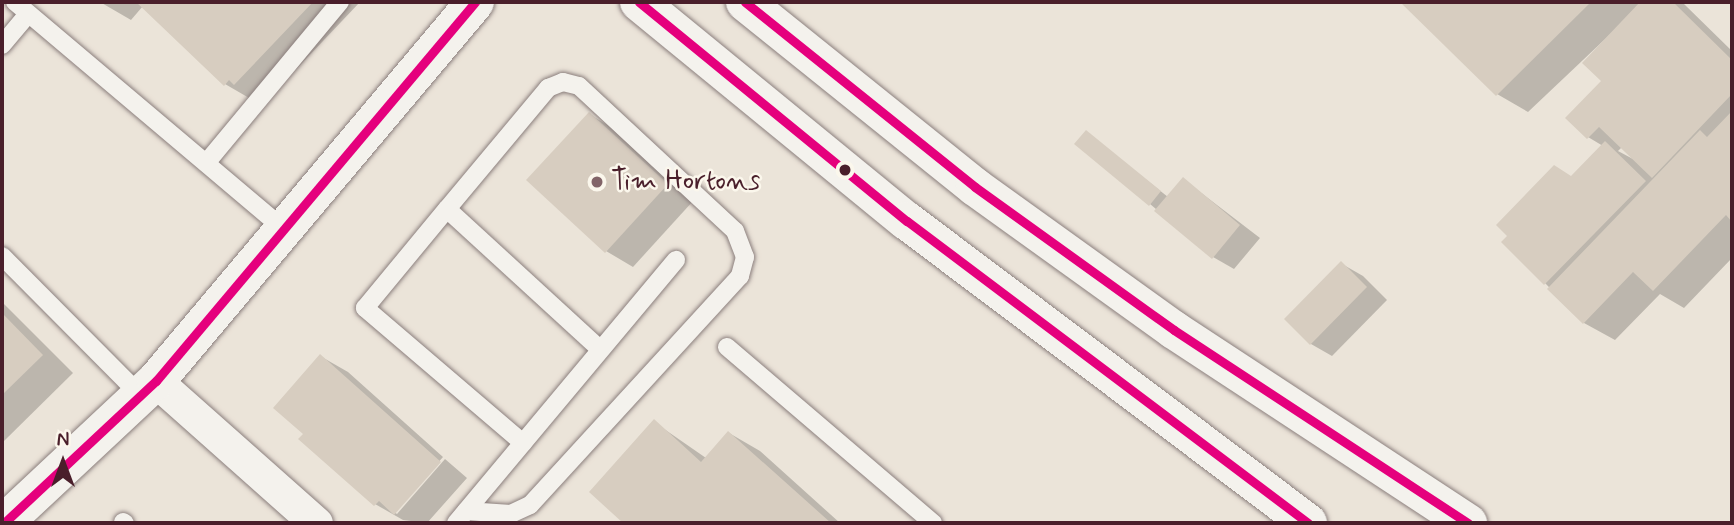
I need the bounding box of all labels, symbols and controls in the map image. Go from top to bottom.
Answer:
unlabelled marker [838,163,852,177]
place label: Tim Hortons [611,165,756,199]
marker: Tim Hortons [589,174,605,190]
north arrow [28,427,98,497]
text: N [57,428,69,453]

